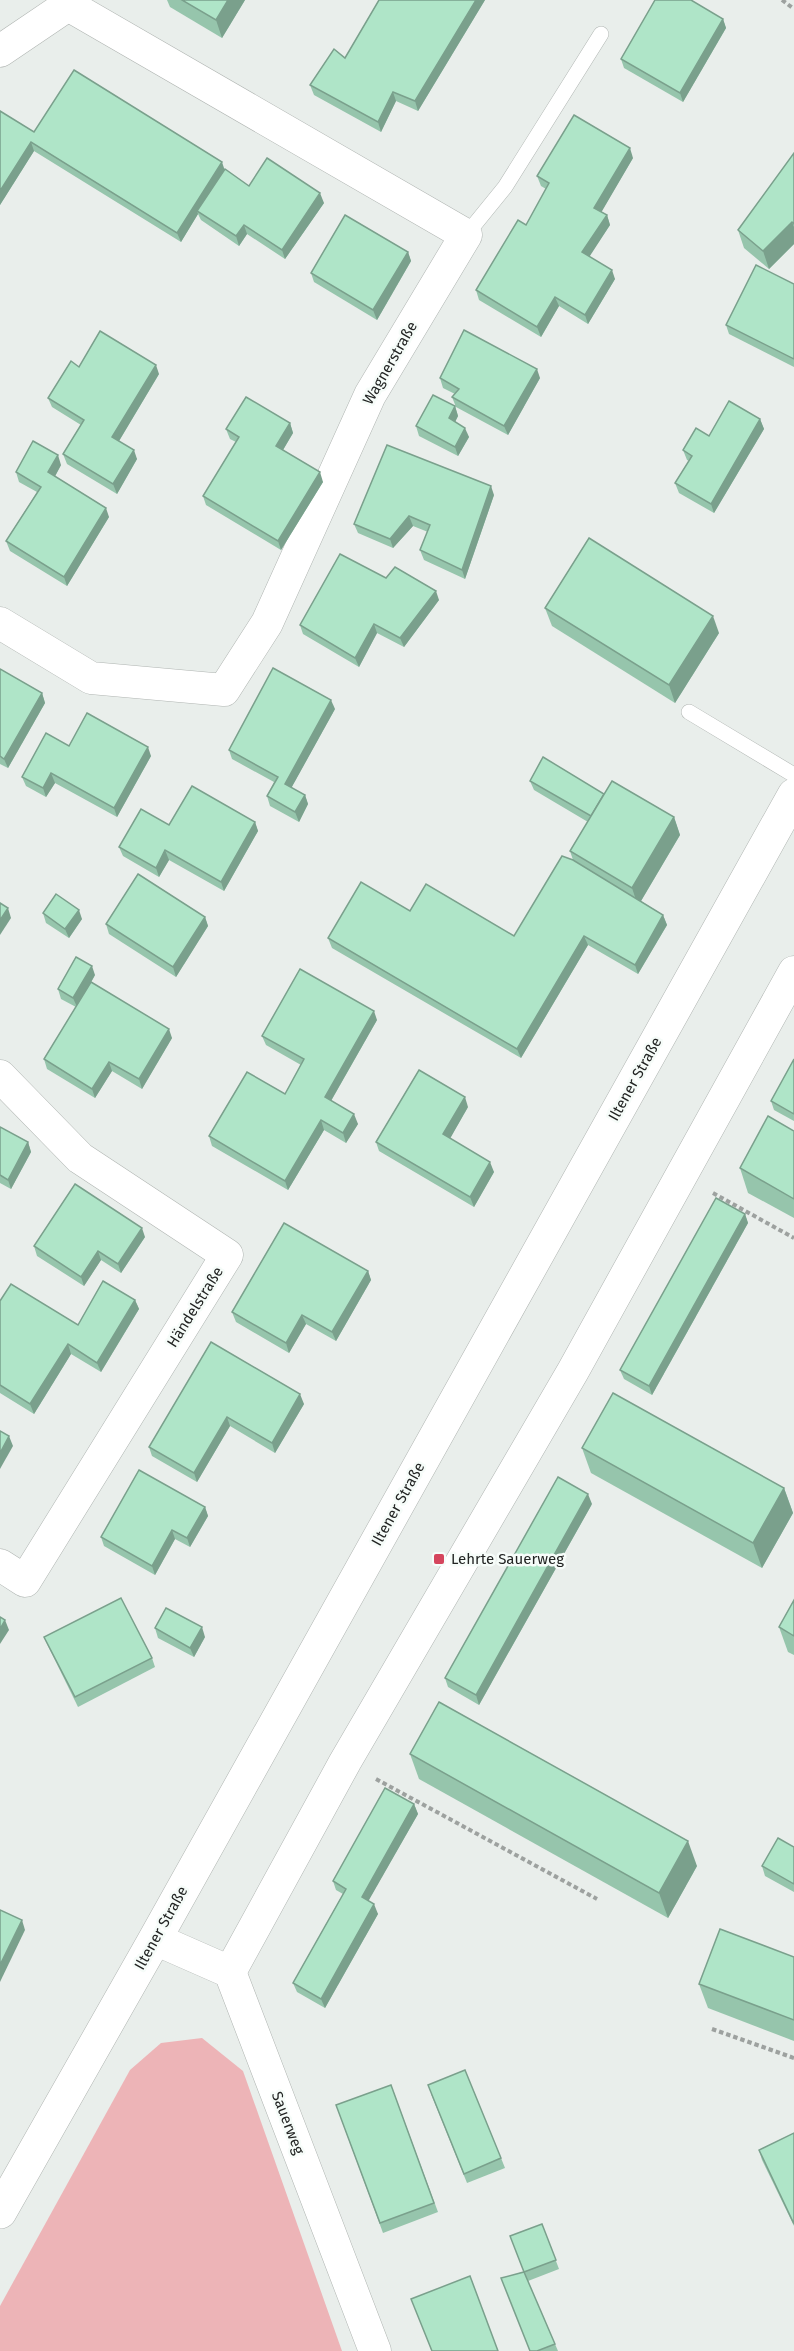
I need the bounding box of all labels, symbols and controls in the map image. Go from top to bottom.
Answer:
street label: Wagnerstraße [359,318,421,408]
street label: Iltener Straße [605,1034,665,1124]
street label: Händelstraße [163,1263,227,1351]
street label: Iltener Straße [368,1459,428,1549]
place label: Lehrte Sauerweg [451,1550,564,1568]
marker: Lehrte Sauerweg [432,1552,446,1566]
street label: Iltener Straße [131,1883,191,1973]
street label: Sauerweg [268,2089,308,2157]

